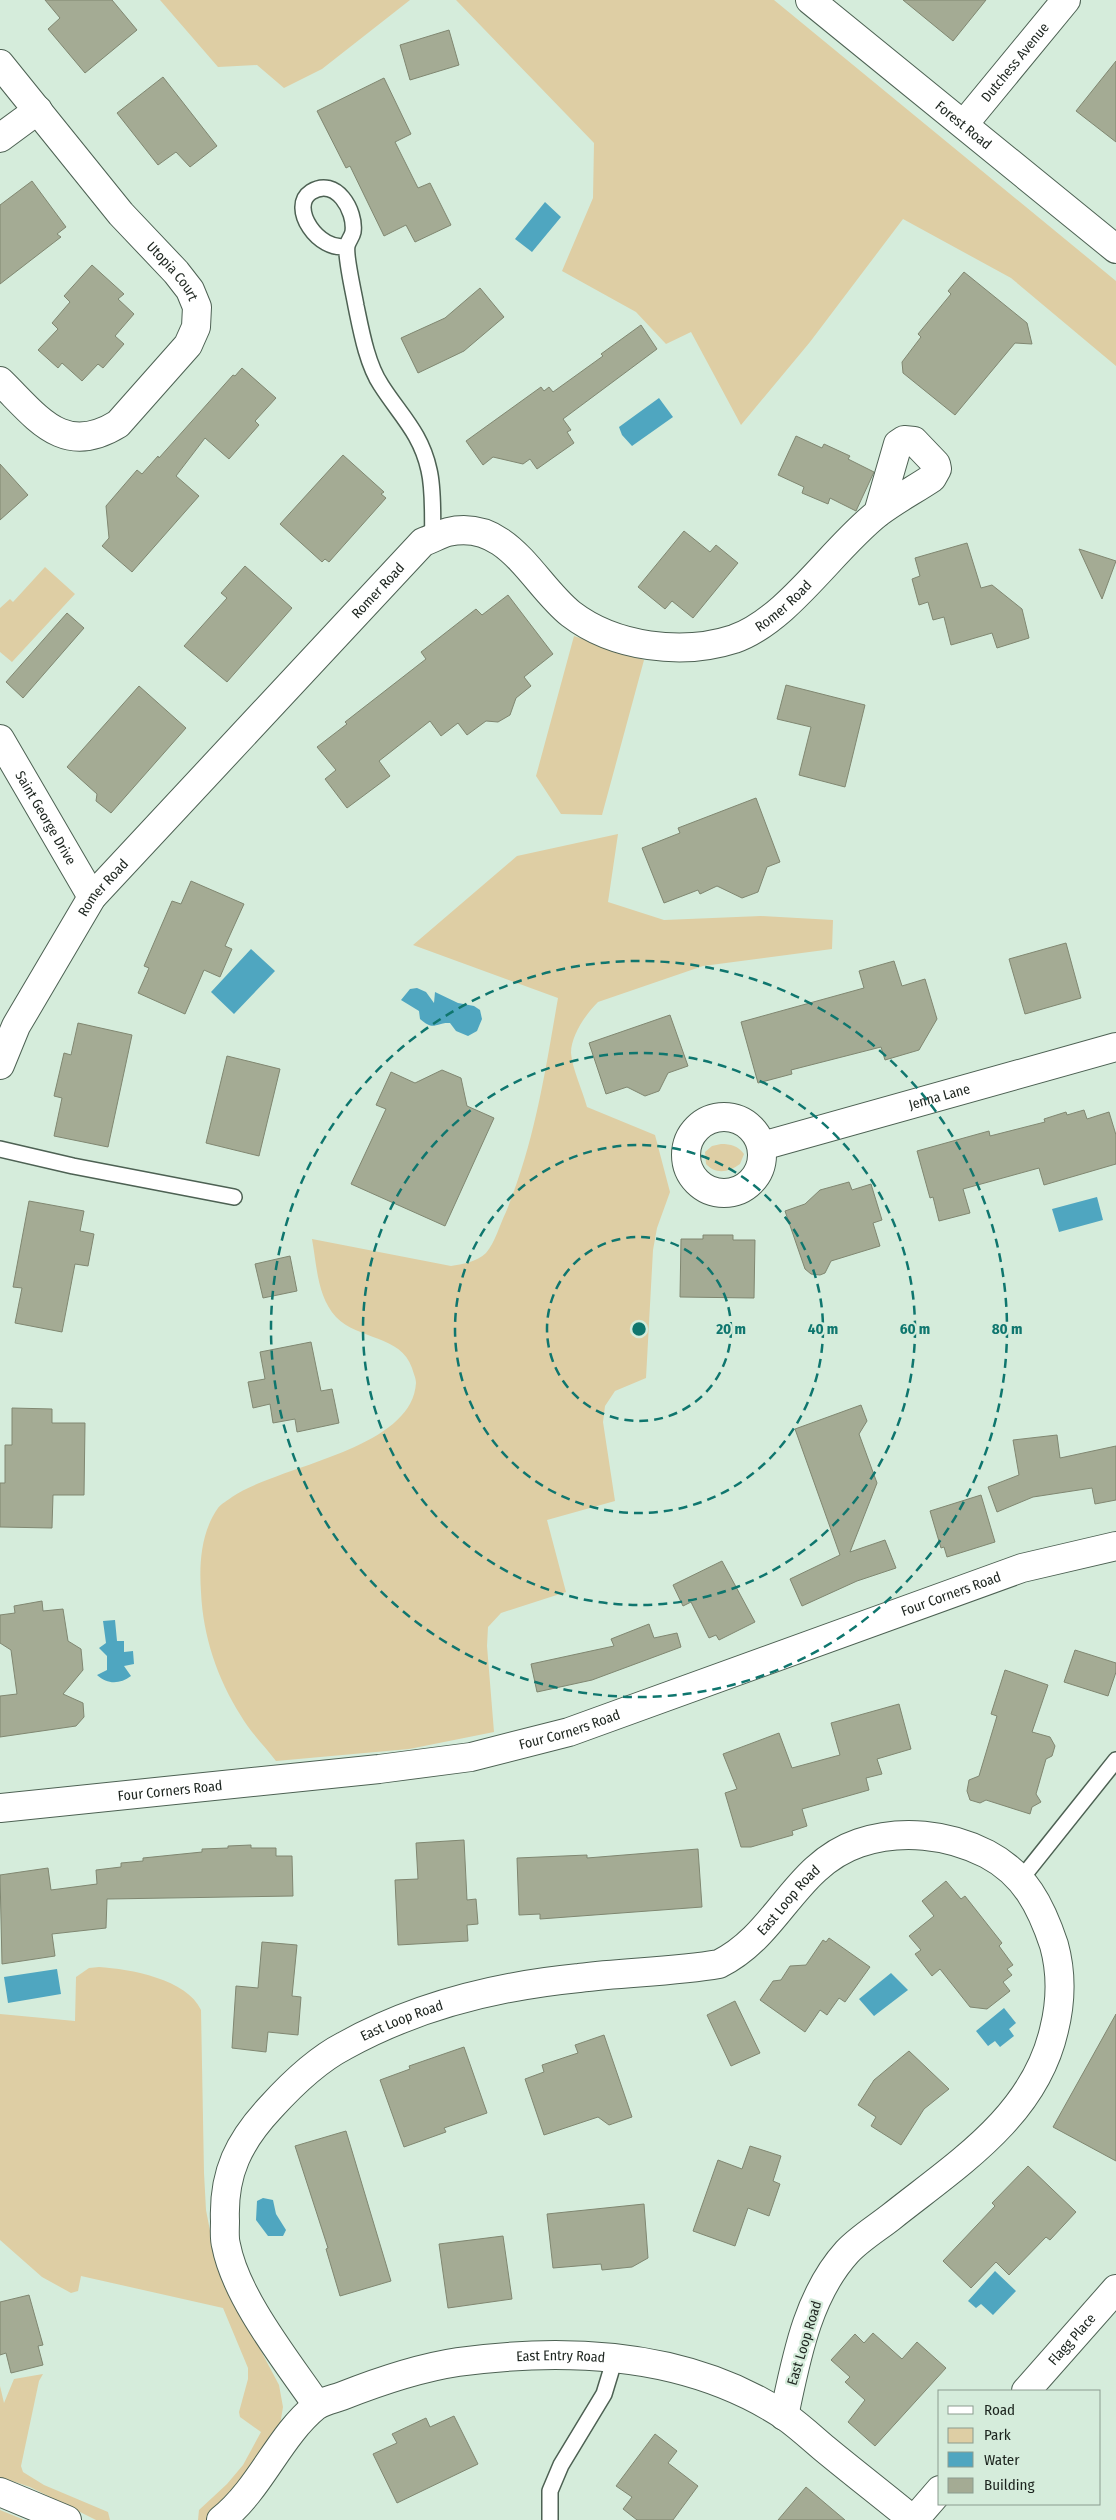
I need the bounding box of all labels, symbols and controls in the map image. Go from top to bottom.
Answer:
street label: Dutchess Avenue [978,19,1053,106]
street label: Forest Road [932,98,995,153]
street label: Utopia Court [143,238,202,304]
street label: Romer Road [348,559,408,622]
street label: Romer Road [752,577,815,636]
street label: Saint George Drive [11,768,79,868]
street label: Romer Road [75,856,132,919]
street label: Jenna Lane [907,1080,972,1114]
centre of rings [630,1320,648,1338]
text: 20 m [715,1320,746,1338]
text: 40 m [808,1320,838,1338]
text: 60 m [900,1320,930,1338]
text: 80 m [992,1320,1022,1338]
street label: Four Corners Road [899,1568,1003,1620]
street label: Four Corners Road [517,1706,622,1753]
street label: Four Corners Road [117,1777,223,1805]
street label: East Loop Road [754,1862,824,1939]
street label: East Loop Road [358,1997,445,2045]
street label: East Loop Road [784,2299,825,2387]
street label: Flagg Place [1045,2310,1099,2369]
street label: East Entry Road [516,2347,606,2366]
legend [938,2390,1101,2505]
text: Road [984,2401,1015,2419]
text: Park [984,2426,1011,2444]
text: Water [984,2451,1020,2469]
text: Building [984,2476,1035,2494]

